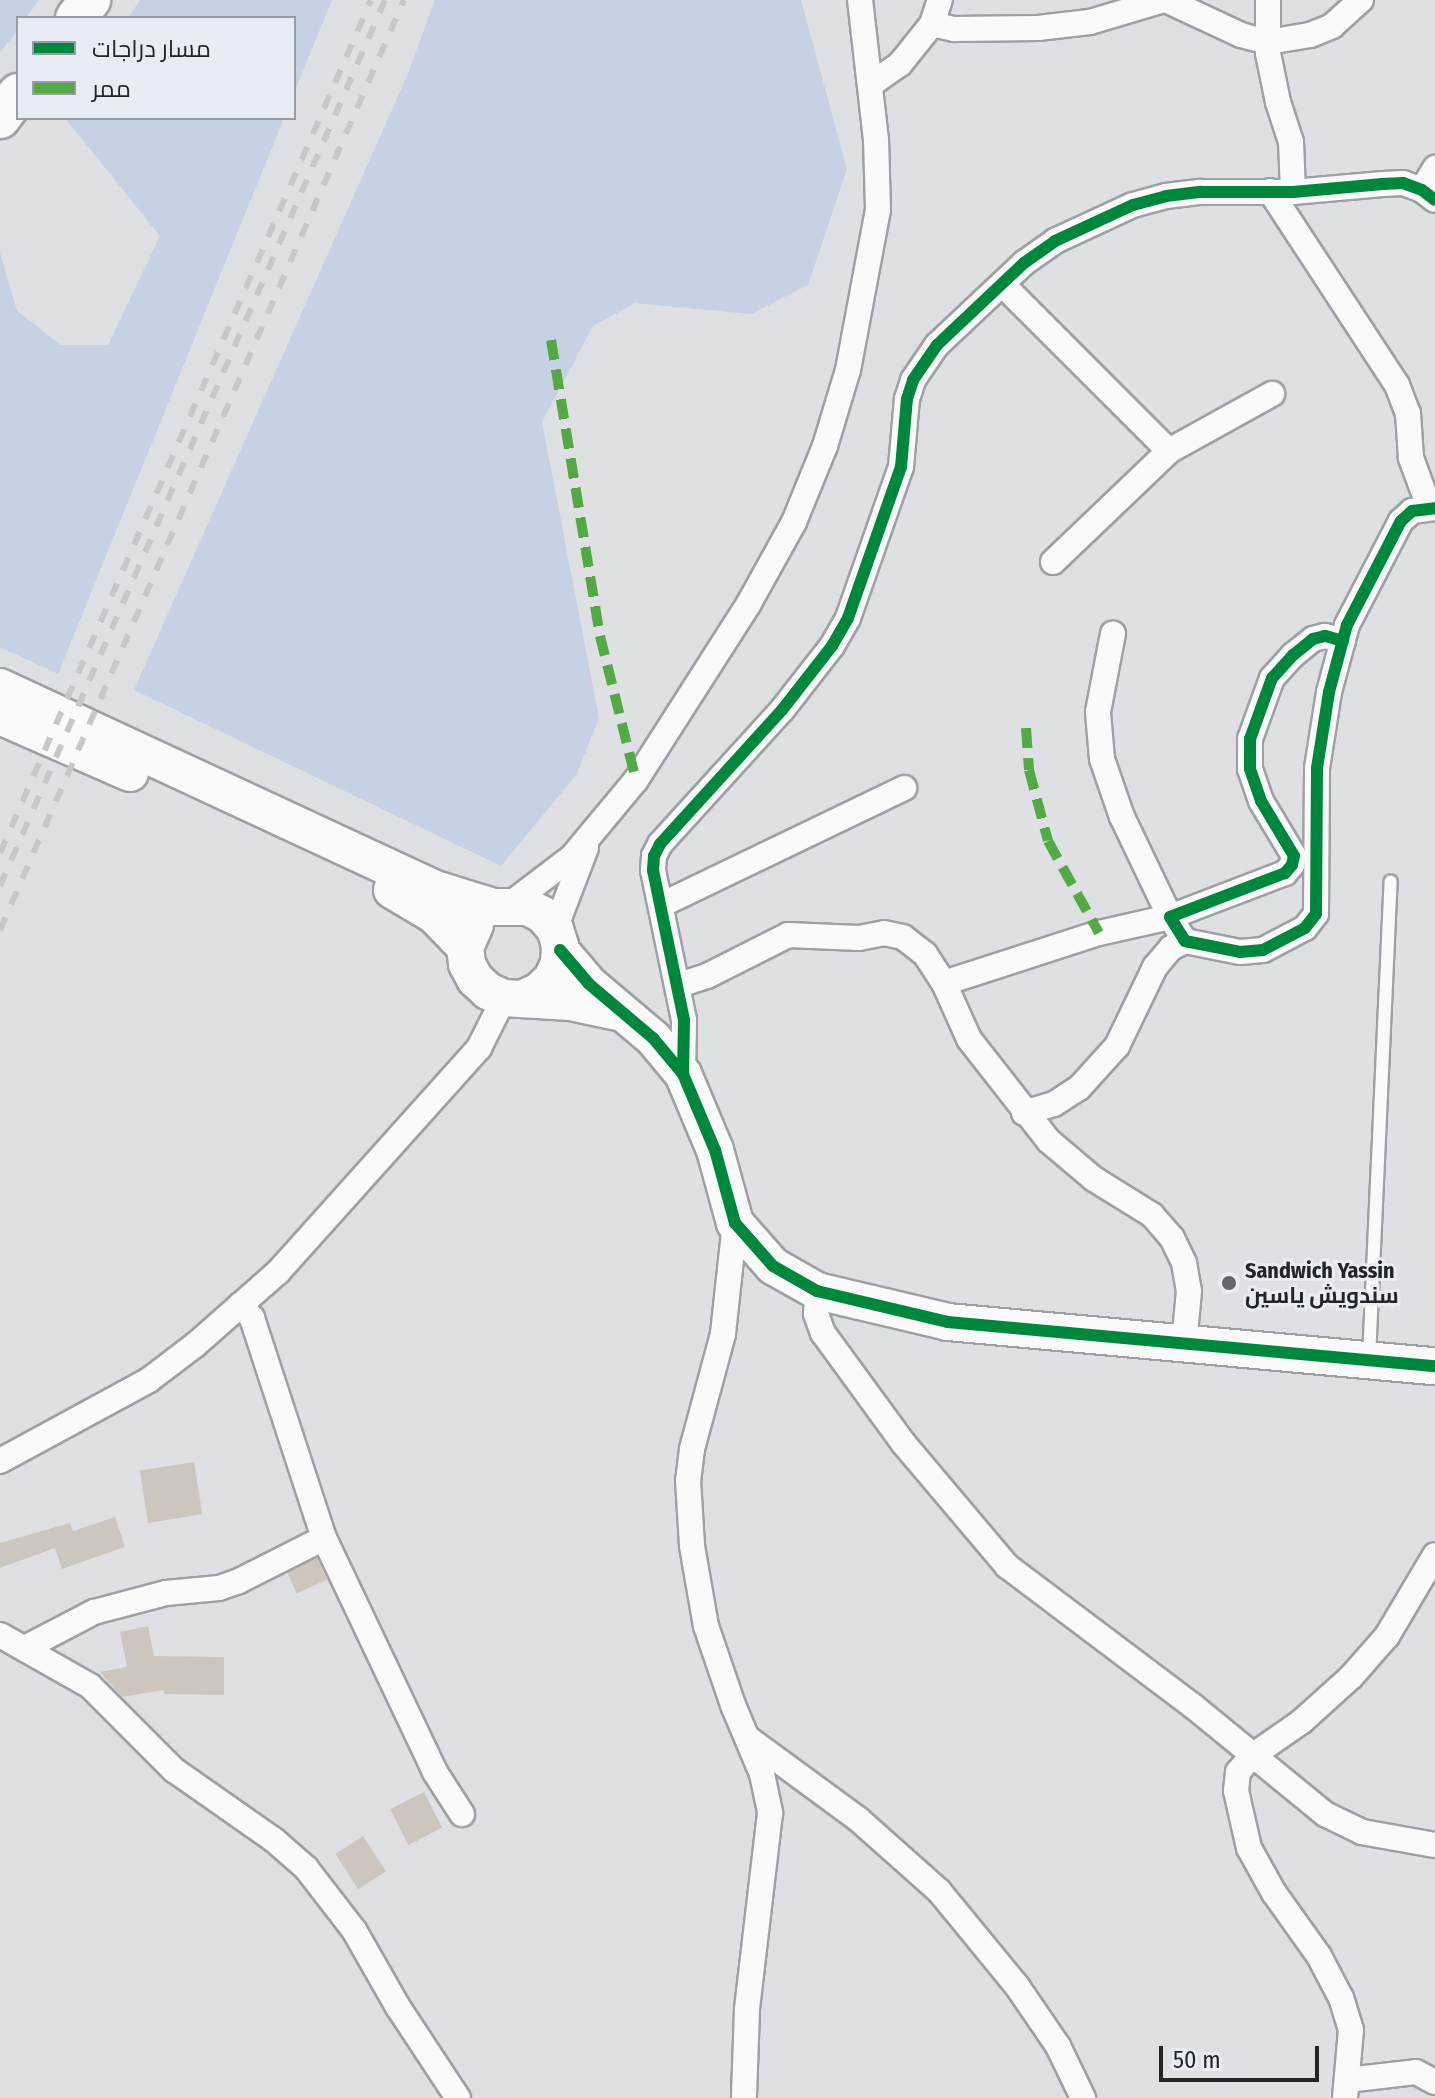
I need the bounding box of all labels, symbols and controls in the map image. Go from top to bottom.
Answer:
legend [16,16,296,120]
text: مسار دراجات [92,35,211,63]
text: ممر [92,75,131,103]
place label: Sandwich Yassin سندويش ياسين [1245,1257,1399,1308]
marker: Sandwich Yassin سندويش ياسين [1220,1274,1238,1292]
scale bar [1163,2030,1323,2080]
text: 50 m [1173,2046,1221,2074]

